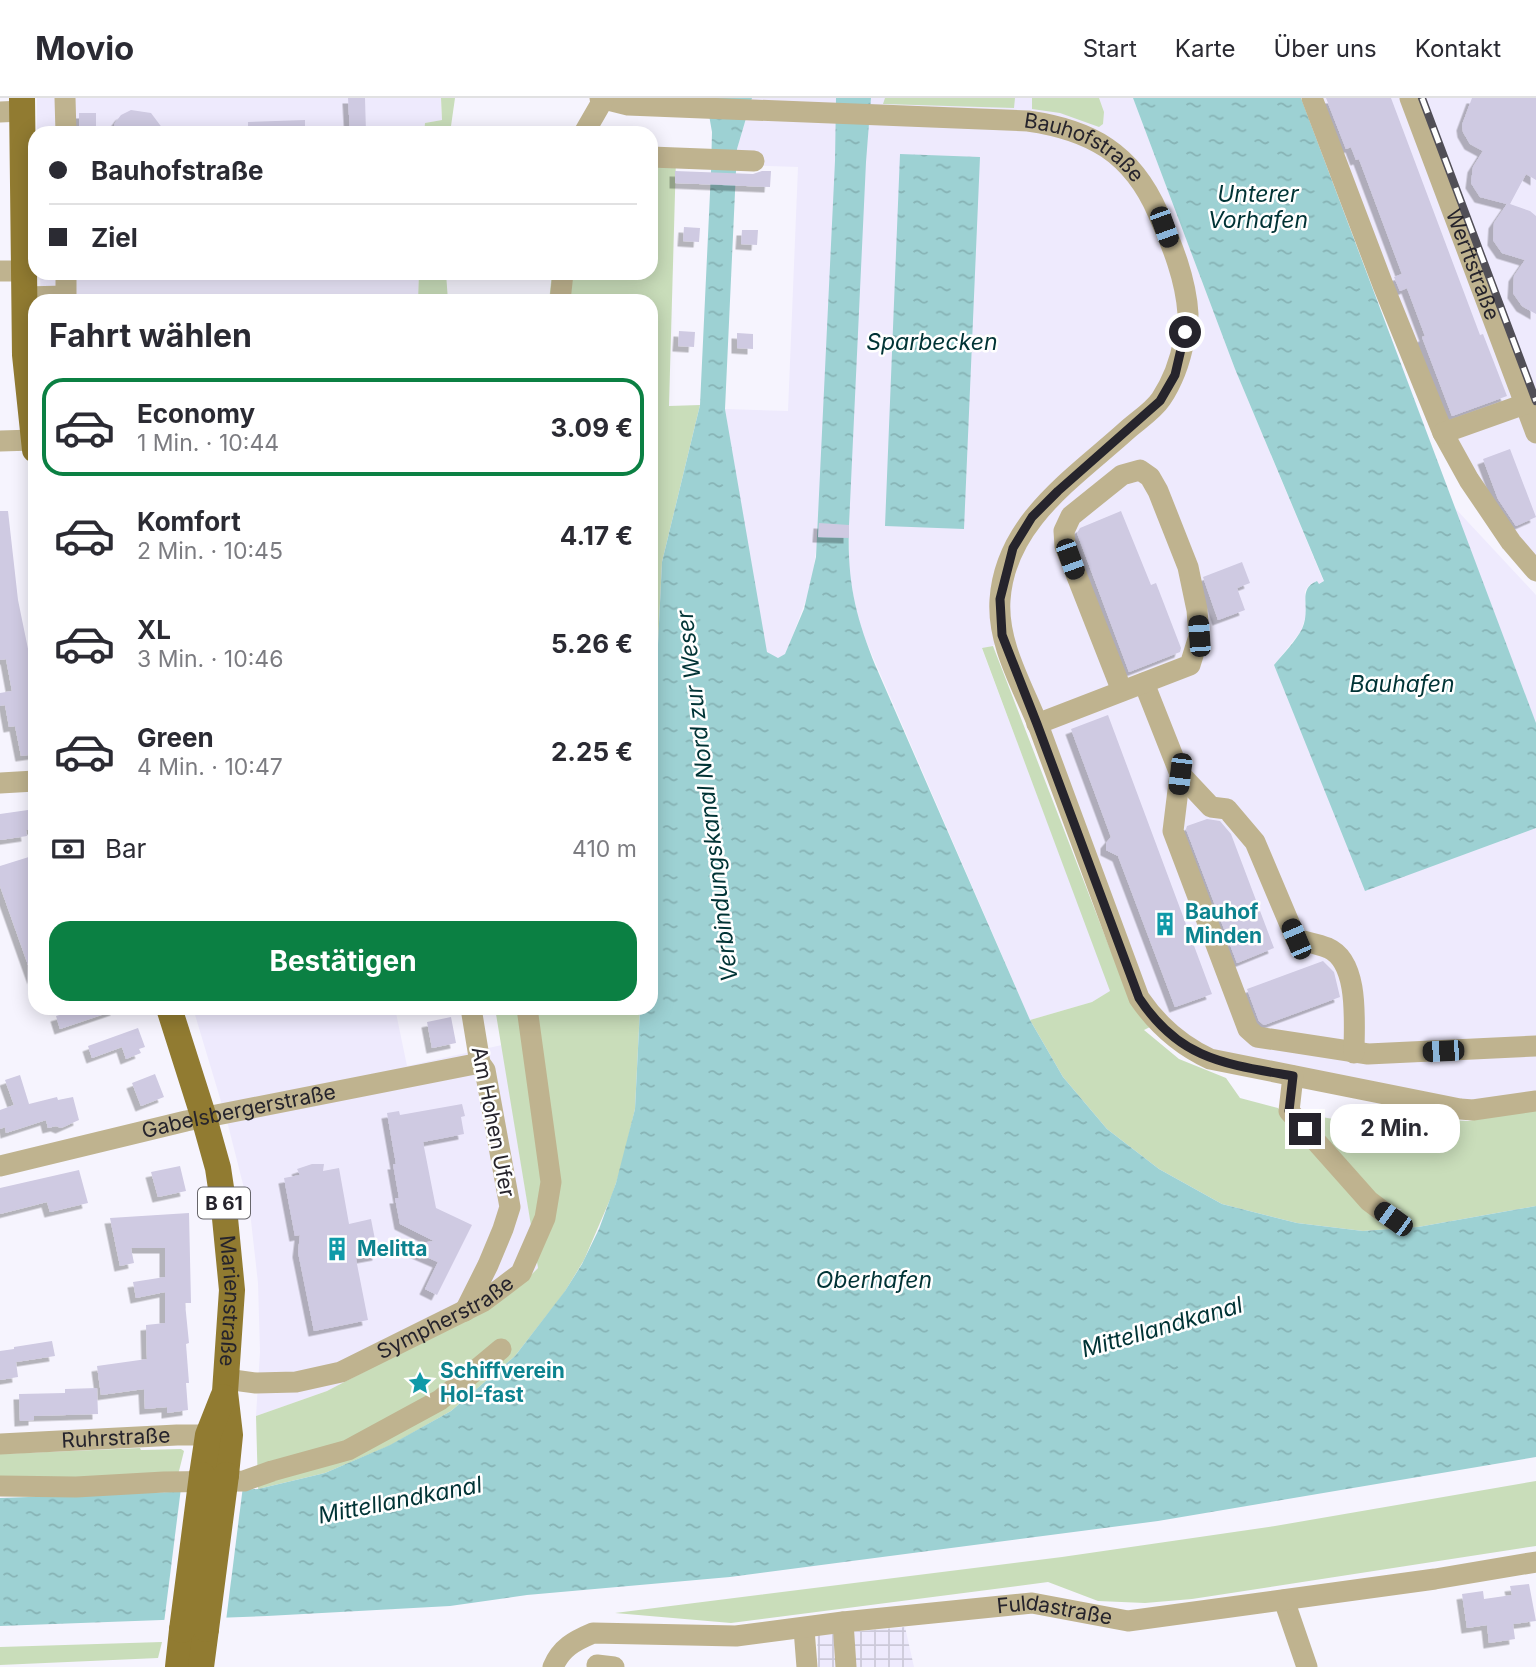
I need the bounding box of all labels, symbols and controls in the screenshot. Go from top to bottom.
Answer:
text: Movio [35,28,134,68]
text: Start [1083,34,1137,63]
text: Karte [1175,34,1235,63]
text: Über uns [1273,34,1377,63]
text: Kontakt [1415,34,1501,63]
street label: Bauhofstraße [1023,108,1150,187]
text: Bauhofstraße [91,155,263,186]
water label: Unterer Vorhafen [1208,180,1308,234]
car [1147,204,1182,250]
street label: Werftstraße [1441,205,1505,323]
text: Ziel [91,222,138,253]
text: Fahrt wählen [49,316,252,355]
route start [1169,316,1201,348]
water label: Sparbecken [866,328,998,356]
icon: car [53,396,116,459]
text: Economy [137,398,255,429]
text: 3.09 € [550,412,633,443]
text: 1 Min. · 10:44 [137,429,279,457]
icon: car [53,504,116,567]
text: Komfort [137,506,241,537]
text: 4.17 € [560,520,633,551]
car [1053,536,1088,582]
text: 2 Min. · 10:45 [137,537,283,565]
water label: Verbindungskanal Nord zur Weser [670,607,744,983]
icon: car [53,612,116,675]
text: XL [137,614,171,645]
car [1188,614,1211,658]
text: 5.26 € [551,628,633,659]
text: 3 Min. · 10:46 [137,645,283,673]
water label: Bauhafen [1349,670,1455,698]
icon: car [53,720,116,783]
text: Green [137,722,214,753]
text: 2.25 € [551,736,633,767]
car [1168,752,1193,796]
text: 4 Min. · 10:47 [137,753,283,781]
icon: cash [49,830,87,868]
text: Bar [105,833,146,864]
text: 410 m [572,835,637,863]
place label: Bauhof Minden [1185,899,1262,948]
building icon: Bauhof Minden [1151,910,1179,938]
car [1279,916,1314,962]
button: Bestätigen [49,921,637,1001]
car [1422,1039,1465,1063]
street label: Am Hohen Ufer [467,1044,520,1199]
street label: Gabelsbergerstraße [139,1079,338,1143]
callout: 2 Min. [1330,1104,1459,1154]
route end [1289,1113,1321,1145]
text: 2 Min. [1360,1114,1430,1142]
road number: B 61 [198,1188,250,1218]
car [1370,1198,1417,1240]
street label: Marienstraße [215,1234,245,1367]
building icon: Melitta [323,1235,351,1263]
place label: Melitta [357,1236,427,1261]
water label: Oberhafen [816,1266,932,1294]
street label: Sympherstraße [372,1270,518,1364]
water label: Mittellandkanal [1078,1290,1246,1363]
place label: Schiffverein Hol-fast [440,1358,565,1407]
place icon: Schiffverein Hol-fast [406,1369,434,1397]
street label: Ruhrstraße [61,1422,171,1453]
water label: Mittellandkanal [316,1470,485,1530]
street label: Fuldastraße [996,1589,1114,1630]

